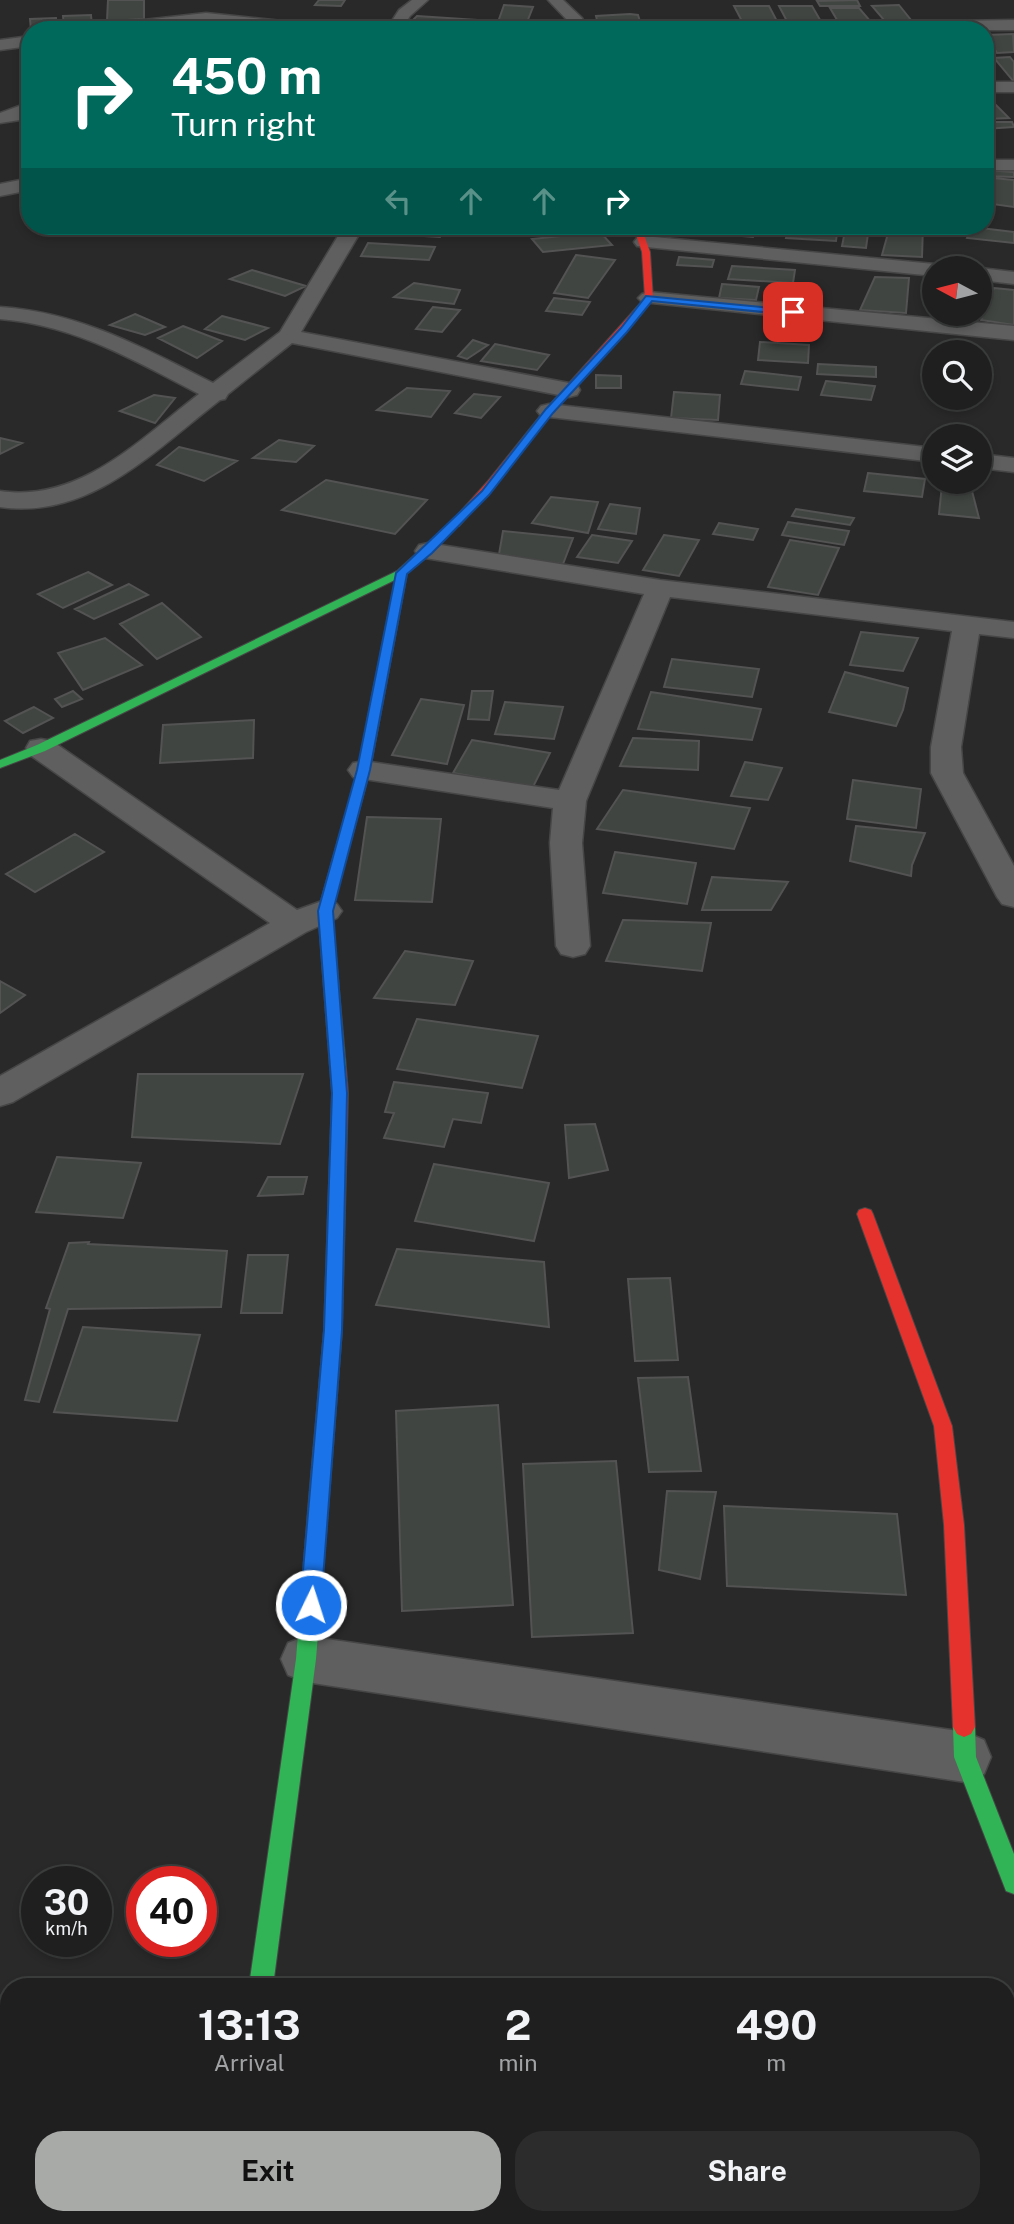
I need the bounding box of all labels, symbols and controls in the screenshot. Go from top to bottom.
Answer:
text: 450 m [171,47,322,105]
icon: right [56,49,147,140]
text: Turn right [171,106,316,143]
icon: left [379,182,417,220]
icon: ahead [452,182,490,220]
icon: ahead [525,182,563,220]
icon: right [598,182,636,220]
north arrow [922,256,992,326]
map controls [922,256,992,494]
pin [763,282,823,342]
icon: arrive [774,293,812,331]
button: search [922,340,992,410]
button: layers [922,424,992,494]
position arrow [274,1568,348,1642]
speed limit sign: 40 [126,1866,217,1957]
text: 30 [44,1882,89,1923]
text: km/h [45,1918,88,1939]
text: 13:13 [198,2000,301,2049]
text: 2 [505,2000,531,2049]
text: 490 [735,2000,817,2049]
text: Arrival [214,2049,285,2076]
text: min [498,2049,537,2076]
text: m [766,2049,786,2076]
button: Exit [35,2131,501,2211]
button: Share [515,2131,980,2211]

